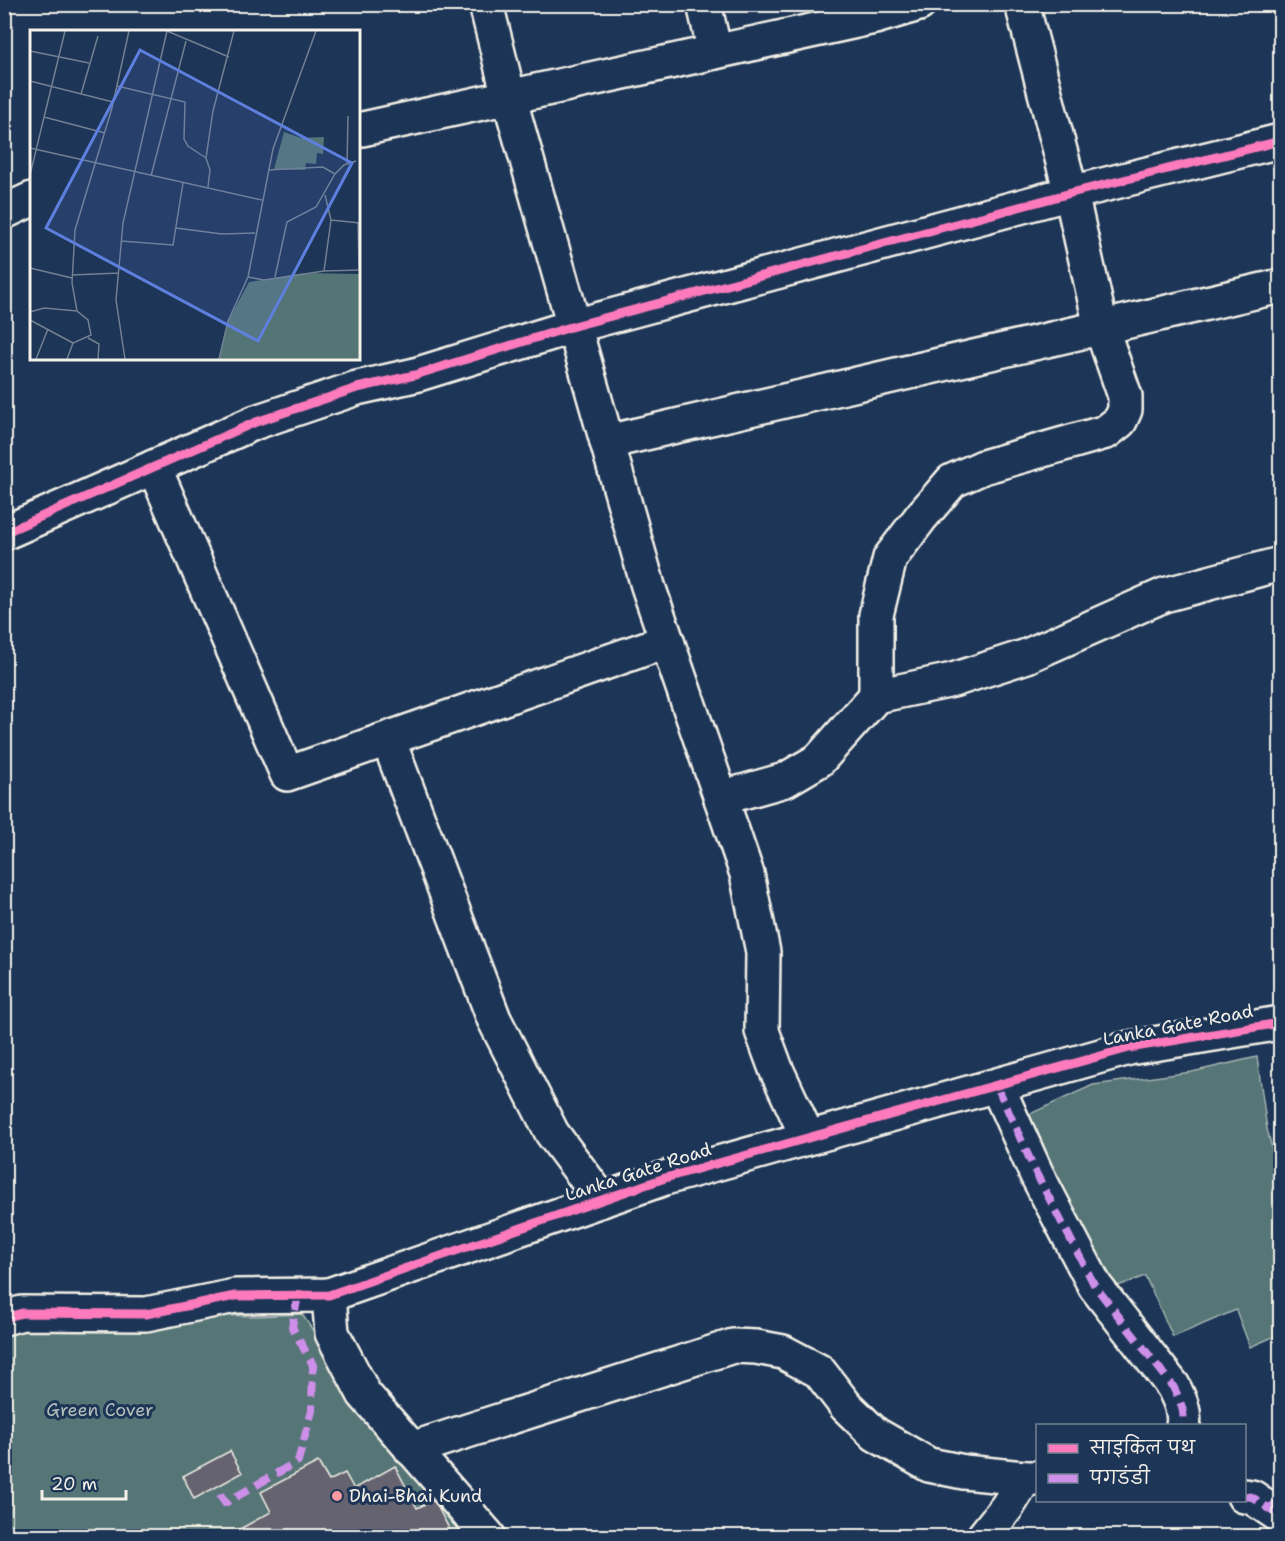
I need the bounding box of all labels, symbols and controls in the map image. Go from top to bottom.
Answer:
inset map [30,30,360,360]
street label: Lanka Gate Road [1101,999,1255,1051]
street label: Lanka Gate Road [562,1137,714,1207]
park label: Green Cover [46,1398,154,1422]
legend [1036,1424,1246,1502]
text: साइकिल पथ [1089,1434,1196,1460]
scale bar [42,1463,126,1501]
text: पगडंडी [1089,1464,1150,1490]
text: 20 m [51,1472,97,1496]
place label: Dhai-Bhai Kund [349,1484,482,1508]
marker: Dhai-Bhai Kund [330,1489,344,1503]

